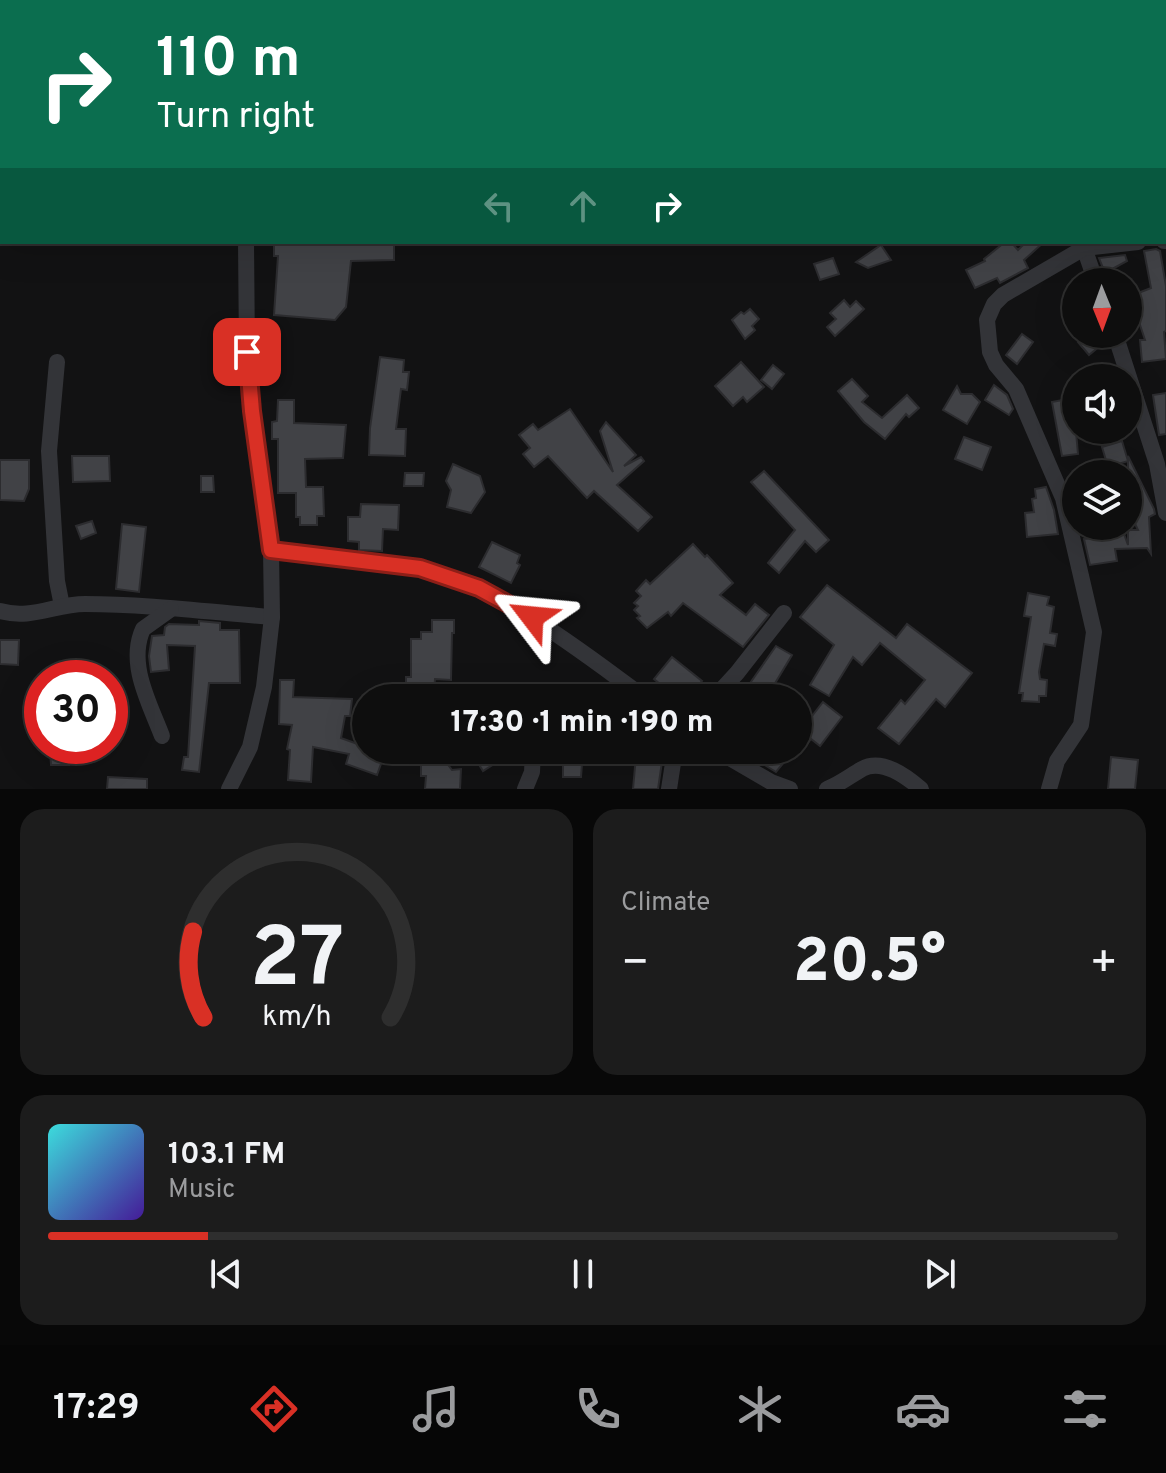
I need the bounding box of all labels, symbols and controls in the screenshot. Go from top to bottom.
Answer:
text: 110 m [156,26,301,96]
icon: right [24,32,128,136]
text: Turn right [156,95,315,141]
icon: left [477,184,521,228]
icon: ahead [561,184,605,228]
icon: right [645,184,689,228]
north arrow [1062,268,1142,348]
map controls [1062,268,1142,540]
pin [213,318,281,386]
icon: arrive [225,330,269,374]
button: sound [1062,364,1142,444]
button: layers [1062,460,1142,540]
position arrow [490,575,574,659]
speed limit sign: 30 [24,660,128,764]
text: 17:30 · 1 min · 190 m [451,705,713,742]
text: Climate [621,887,710,920]
text: 27 [249,911,344,1016]
text: 20.5° [793,927,946,1003]
text: − [621,937,649,993]
text: + [1090,937,1118,993]
text: km/h [262,1000,331,1036]
text: 103.1 FM [168,1137,285,1174]
text: Music [168,1174,235,1207]
icon: previous [204,1252,248,1296]
icon: pause [561,1252,605,1296]
icon: next [918,1252,962,1296]
icon: directions [246,1381,302,1437]
icon: music [408,1381,464,1437]
icon: phone [570,1381,626,1437]
icon: climate [732,1381,788,1437]
icon: car [895,1381,951,1437]
icon: filters [1057,1381,1113,1437]
text: 17:29 [53,1386,140,1432]

